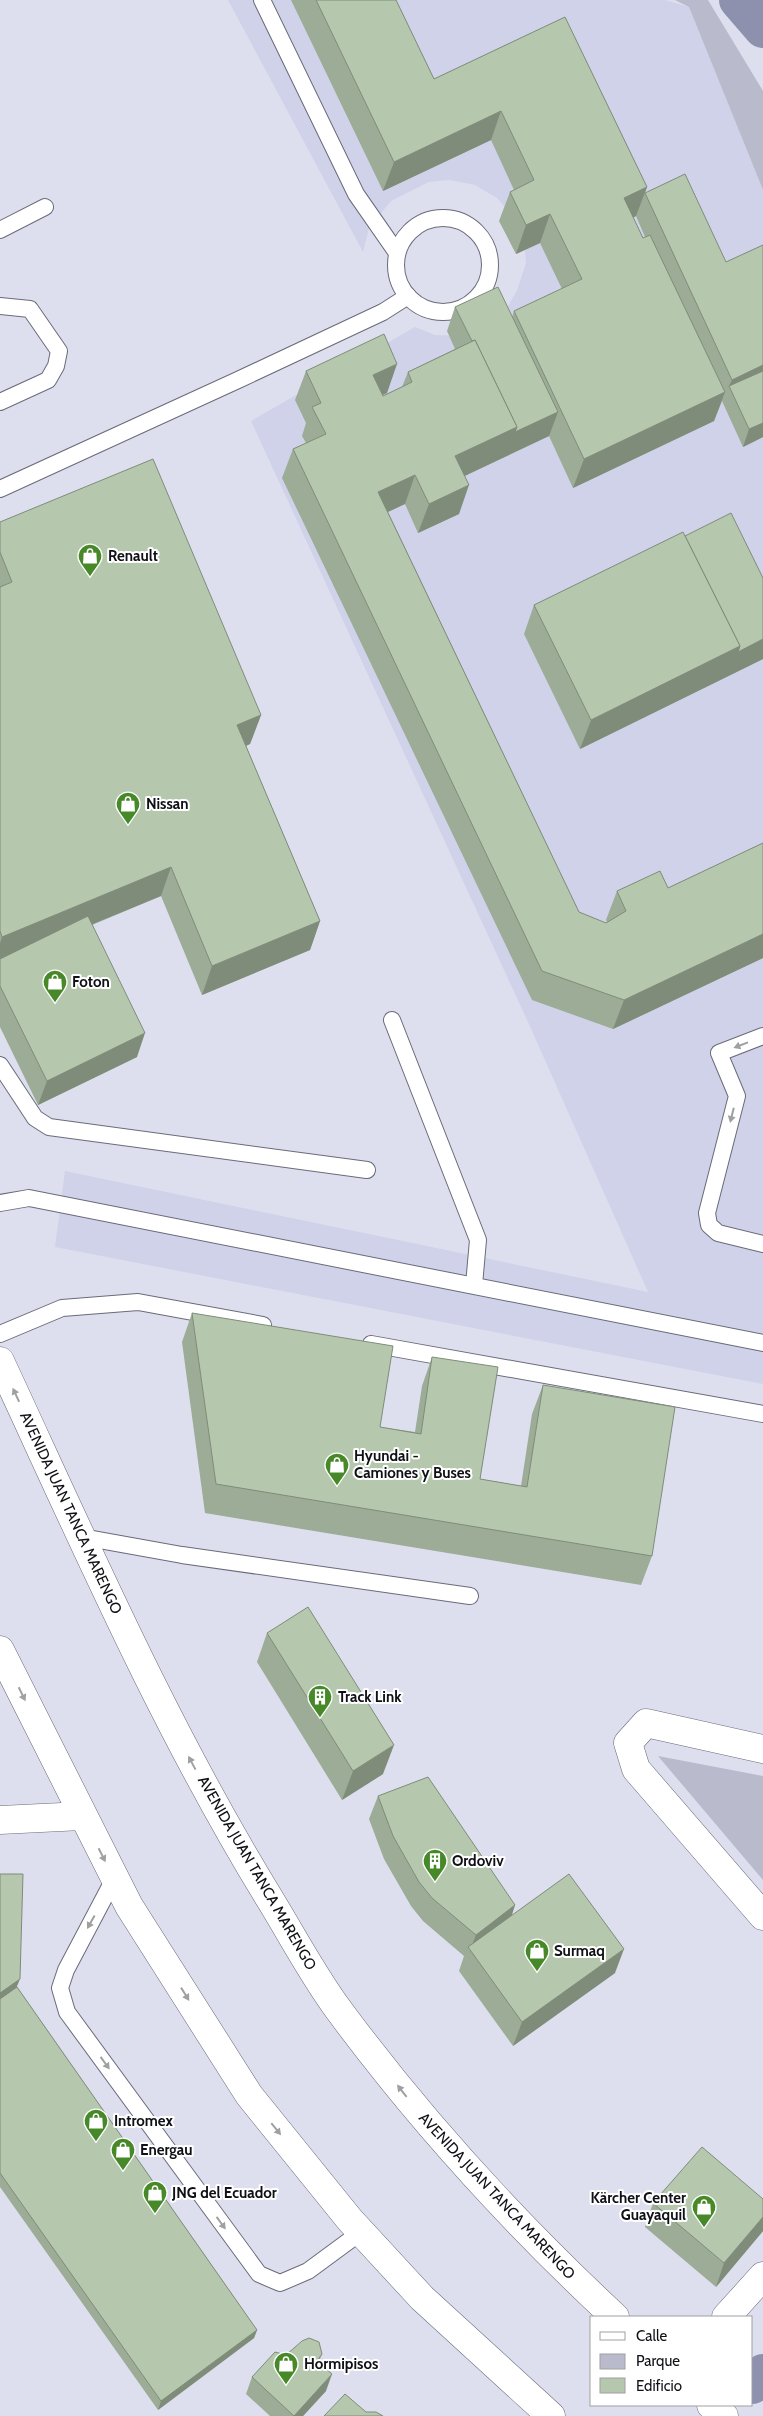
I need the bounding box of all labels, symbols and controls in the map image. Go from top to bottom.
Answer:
shop icon: Renault [77,543,103,577]
place label: Renault [108,547,158,565]
shop icon: Nissan [115,791,141,825]
place label: Nissan [146,795,189,813]
shop icon: Foton [42,969,68,1003]
place label: Foton [72,973,110,991]
one-way arrow [733,1041,748,1049]
one-way arrow [727,1108,735,1123]
one-way arrow [12,1388,20,1402]
street label: AVENIDA JUAN TANCA MARENGO [16,1409,126,1617]
place label: Hyundai - Camiones y Buses [354,1447,471,1482]
shop icon: Hyundai - Camiones y Buses [324,1452,350,1486]
building icon: Track Link [307,1684,333,1718]
one-way arrow [18,1687,26,1701]
place label: Track Link [338,1688,402,1706]
one-way arrow [188,1755,196,1770]
street label: AVENIDA JUAN TANCA MARENGO [194,1773,320,1973]
one-way arrow [98,1848,106,1862]
building icon: Ordoviv [422,1848,448,1882]
place label: Ordoviv [452,1852,504,1870]
one-way arrow [87,1914,95,1929]
shop icon: Surmaq [524,1938,550,1972]
place label: Surmaq [554,1942,605,1960]
one-way arrow [180,1988,190,2001]
one-way arrow [100,2056,110,2070]
one-way arrow [396,2084,407,2097]
shop icon: Intromex [83,2108,109,2142]
street label: AVENIDA JUAN TANCA MARENGO [415,2109,579,2283]
place label: Intromex [114,2112,174,2130]
one-way arrow [270,2122,281,2135]
shop icon: Energau [110,2137,136,2171]
place label: Energau [140,2141,193,2159]
shop icon: JNG del Ecuador [142,2180,168,2214]
place label: JNG del Ecuador [171,2184,277,2202]
place label: Kärcher Center Guayaquil [591,2189,686,2224]
shop icon: Kärcher Center Guayaquil [691,2194,717,2228]
one-way arrow [216,2216,227,2229]
legend [590,2316,753,2406]
text: Calle [636,2327,667,2345]
shop icon: Hormipisos [273,2351,299,2385]
text: Parque [636,2352,680,2370]
place label: Hormipisos [304,2355,378,2373]
text: Edificio [636,2377,682,2395]

